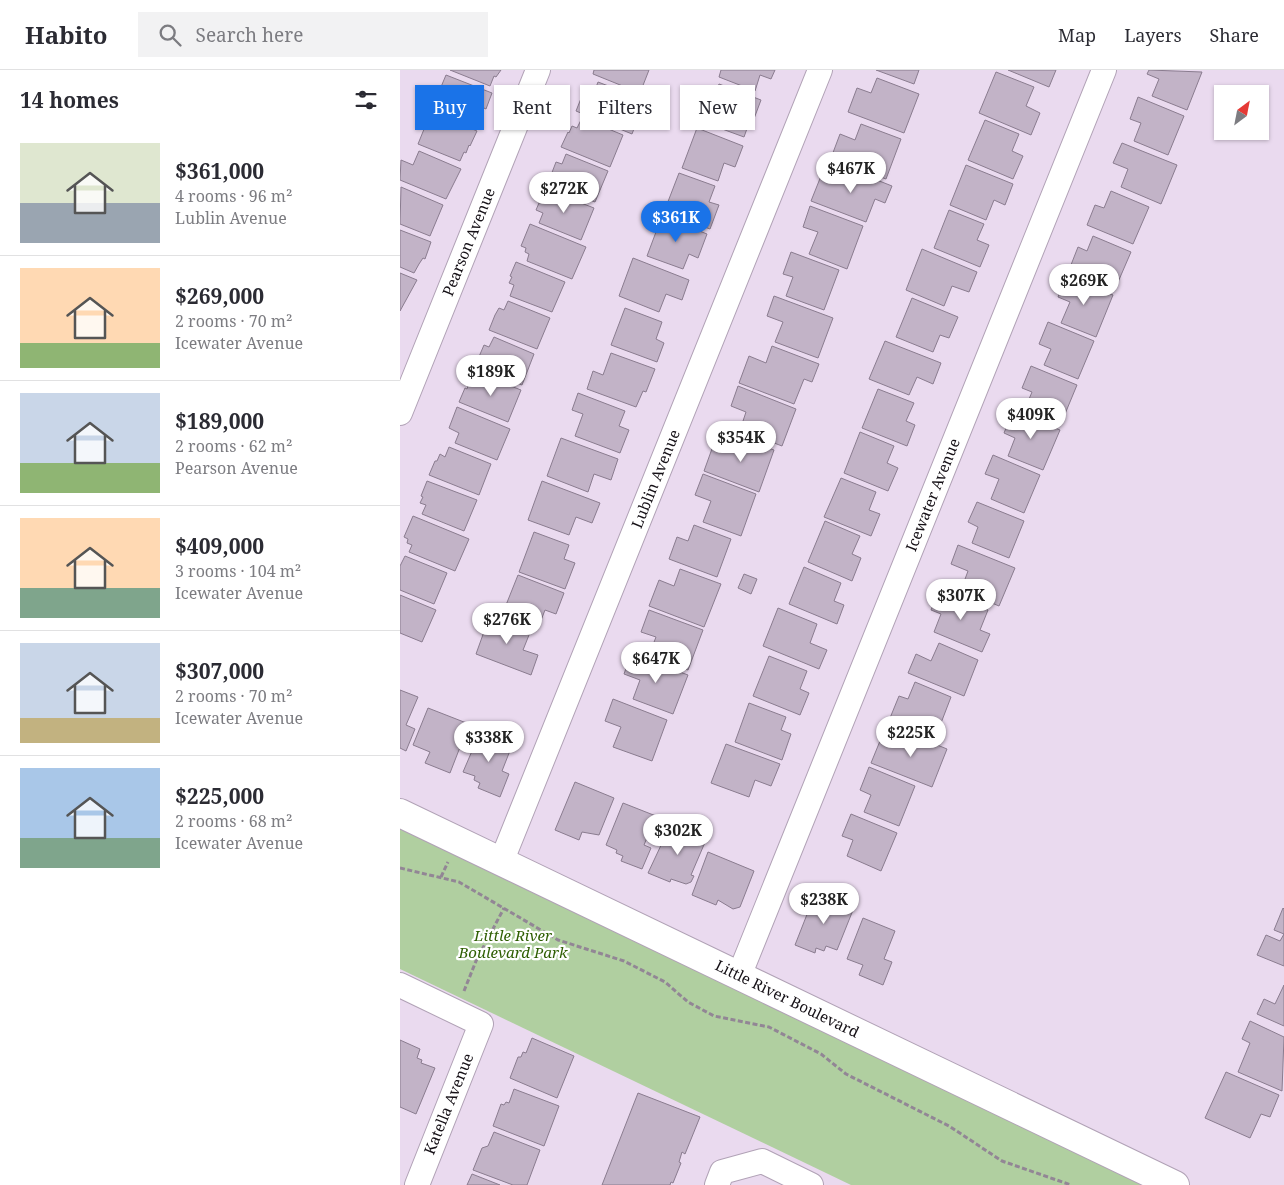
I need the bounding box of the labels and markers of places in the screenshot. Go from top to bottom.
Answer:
pin: $467K [816,152,886,194]
pin: $272K [529,172,599,214]
pin: $361K [641,200,711,243]
pin: $269K [1049,264,1119,306]
pin: $189K [456,354,526,397]
pin: $409K [996,398,1066,440]
pin: $354K [706,420,776,463]
pin: $307K [926,578,996,621]
pin: $276K [472,602,542,645]
pin: $647K [621,642,691,684]
pin: $225K [876,716,946,758]
pin: $338K [454,720,524,763]
pin: $302K [643,814,713,856]
pin: $238K [789,882,859,925]

